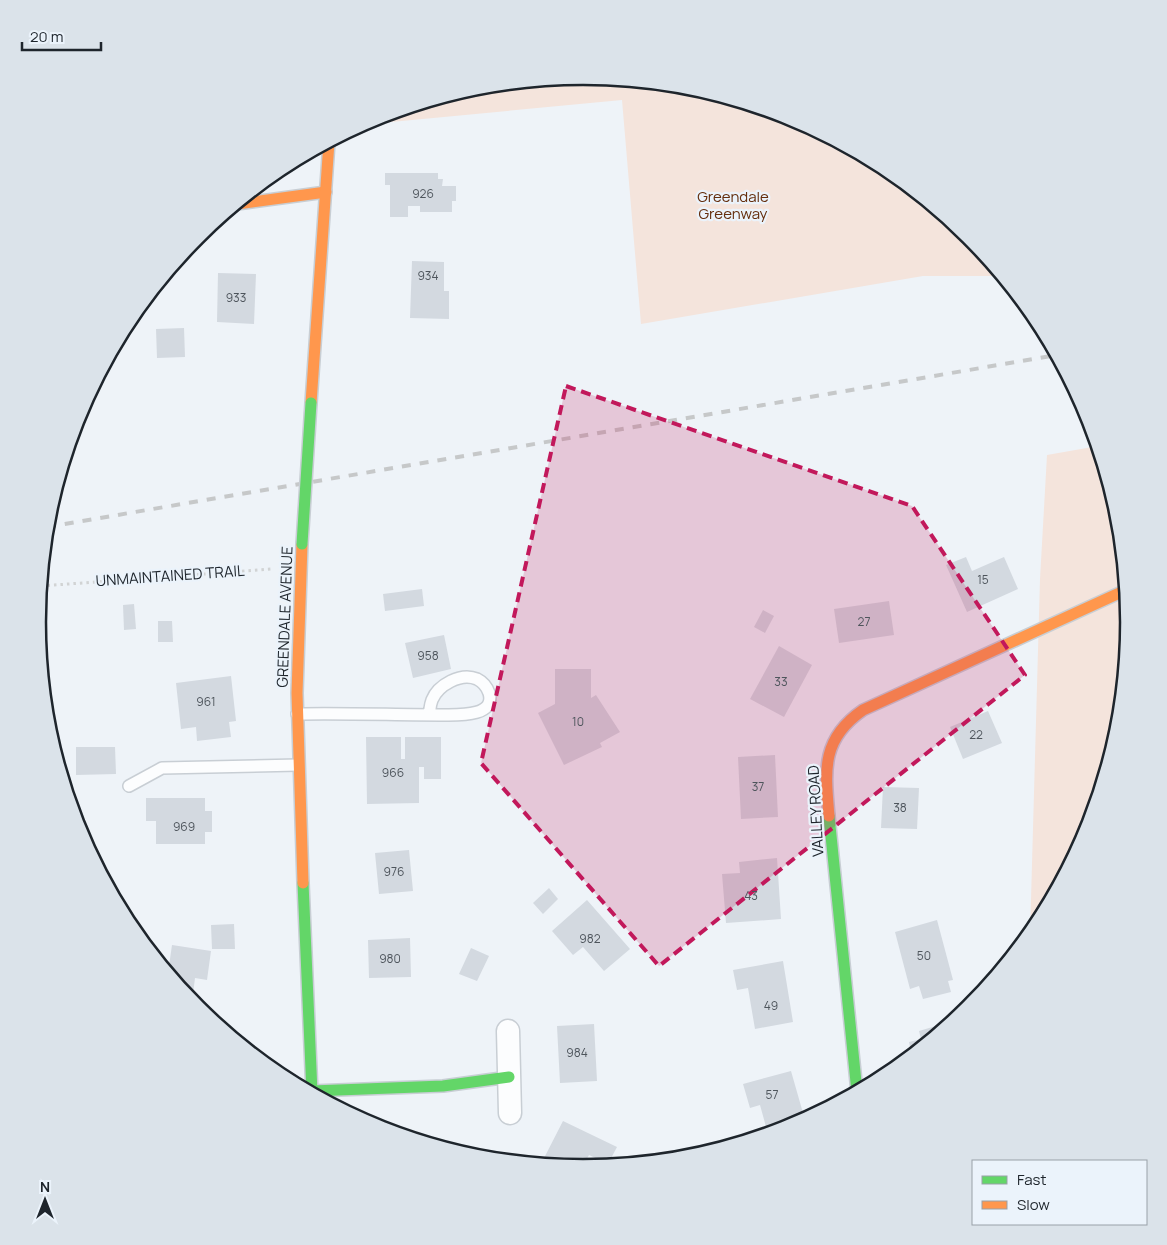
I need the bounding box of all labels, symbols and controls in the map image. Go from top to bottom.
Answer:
scale bar [22,20,101,52]
text: 20 m [30,26,63,47]
house number: 926 [412,185,434,202]
park label: Greendale Greenway [697,186,769,224]
house number: 934 [417,267,439,284]
house number: 933 [226,289,246,306]
street label: GREENDALE AVENUE [272,546,297,688]
street label: UNMAINTAINED TRAIL [95,560,245,591]
house number: 15 [977,571,989,588]
house number: 27 [858,613,870,630]
house number: 958 [417,647,439,664]
house number: 33 [774,673,788,690]
house number: 961 [196,693,216,710]
house number: 10 [572,713,584,730]
house number: 22 [969,726,983,743]
house number: 966 [382,764,404,781]
street label: VALLEY ROAD [803,765,828,857]
house number: 37 [752,778,764,795]
house number: 38 [893,799,907,816]
house number: 969 [173,818,195,835]
house number: 976 [384,863,404,880]
house number: 43 [744,887,758,904]
house number: 982 [579,930,601,947]
house number: 50 [917,947,931,964]
house number: 980 [379,950,401,967]
house number: 49 [764,997,778,1014]
house number: 984 [566,1044,588,1061]
house number: 57 [766,1086,778,1103]
legend [972,1160,1147,1225]
text: Fast [1017,1169,1046,1190]
north arrow [20,1175,70,1225]
text: N [40,1177,50,1196]
text: Slow [1017,1194,1050,1215]

